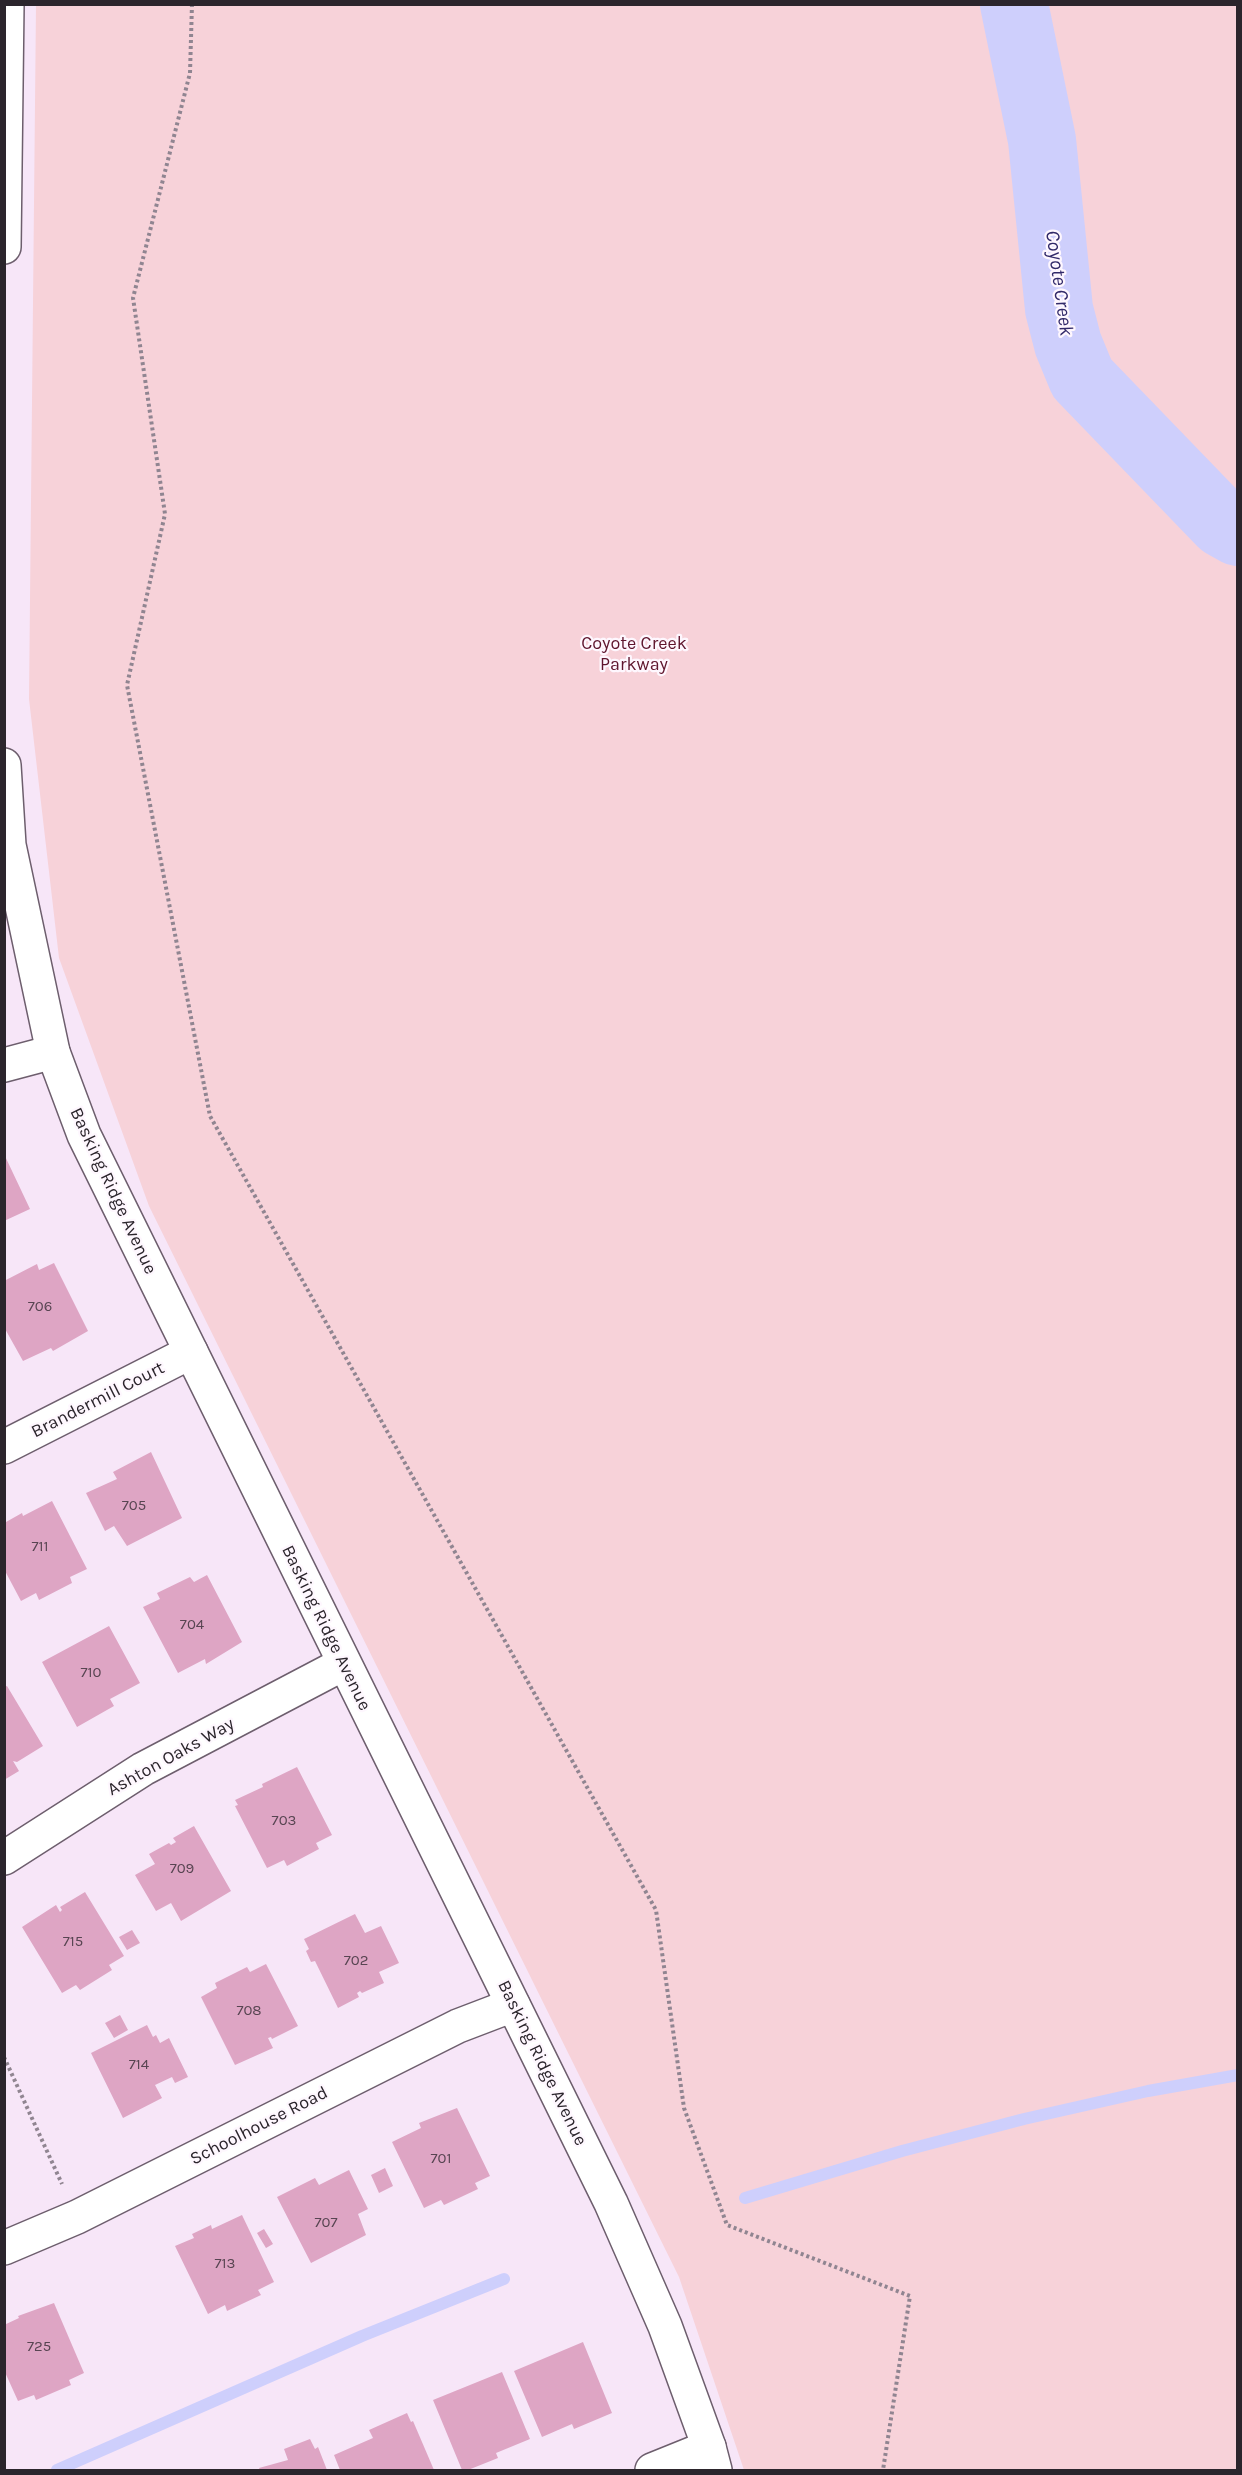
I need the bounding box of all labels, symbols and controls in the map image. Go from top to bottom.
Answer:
water label: Coyote Creek [1040,229,1078,337]
park label: Coyote Creek Parkway [581,633,687,676]
street label: Basking Ridge Avenue [65,1104,161,1278]
house number: 706 [28,1298,52,1316]
street label: Brandermill Court [28,1357,168,1443]
house number: 705 [122,1497,146,1515]
house number: 711 [32,1538,48,1556]
street label: Basking Ridge Avenue [277,1542,375,1714]
house number: 704 [180,1616,204,1634]
house number: 710 [81,1664,101,1682]
street label: Ashton Oaks Way [104,1713,238,1801]
house number: 703 [272,1812,296,1830]
house number: 709 [170,1860,194,1878]
house number: 715 [63,1933,83,1951]
house number: 702 [344,1952,368,1970]
street label: Basking Ridge Avenue [493,1977,591,2149]
house number: 708 [236,2002,262,2020]
house number: 714 [129,2056,149,2074]
street label: Schoolhouse Road [186,2082,332,2170]
house number: 701 [431,2150,451,2168]
house number: 707 [315,2214,337,2232]
house number: 713 [215,2255,235,2273]
house number: 725 [27,2338,51,2356]

